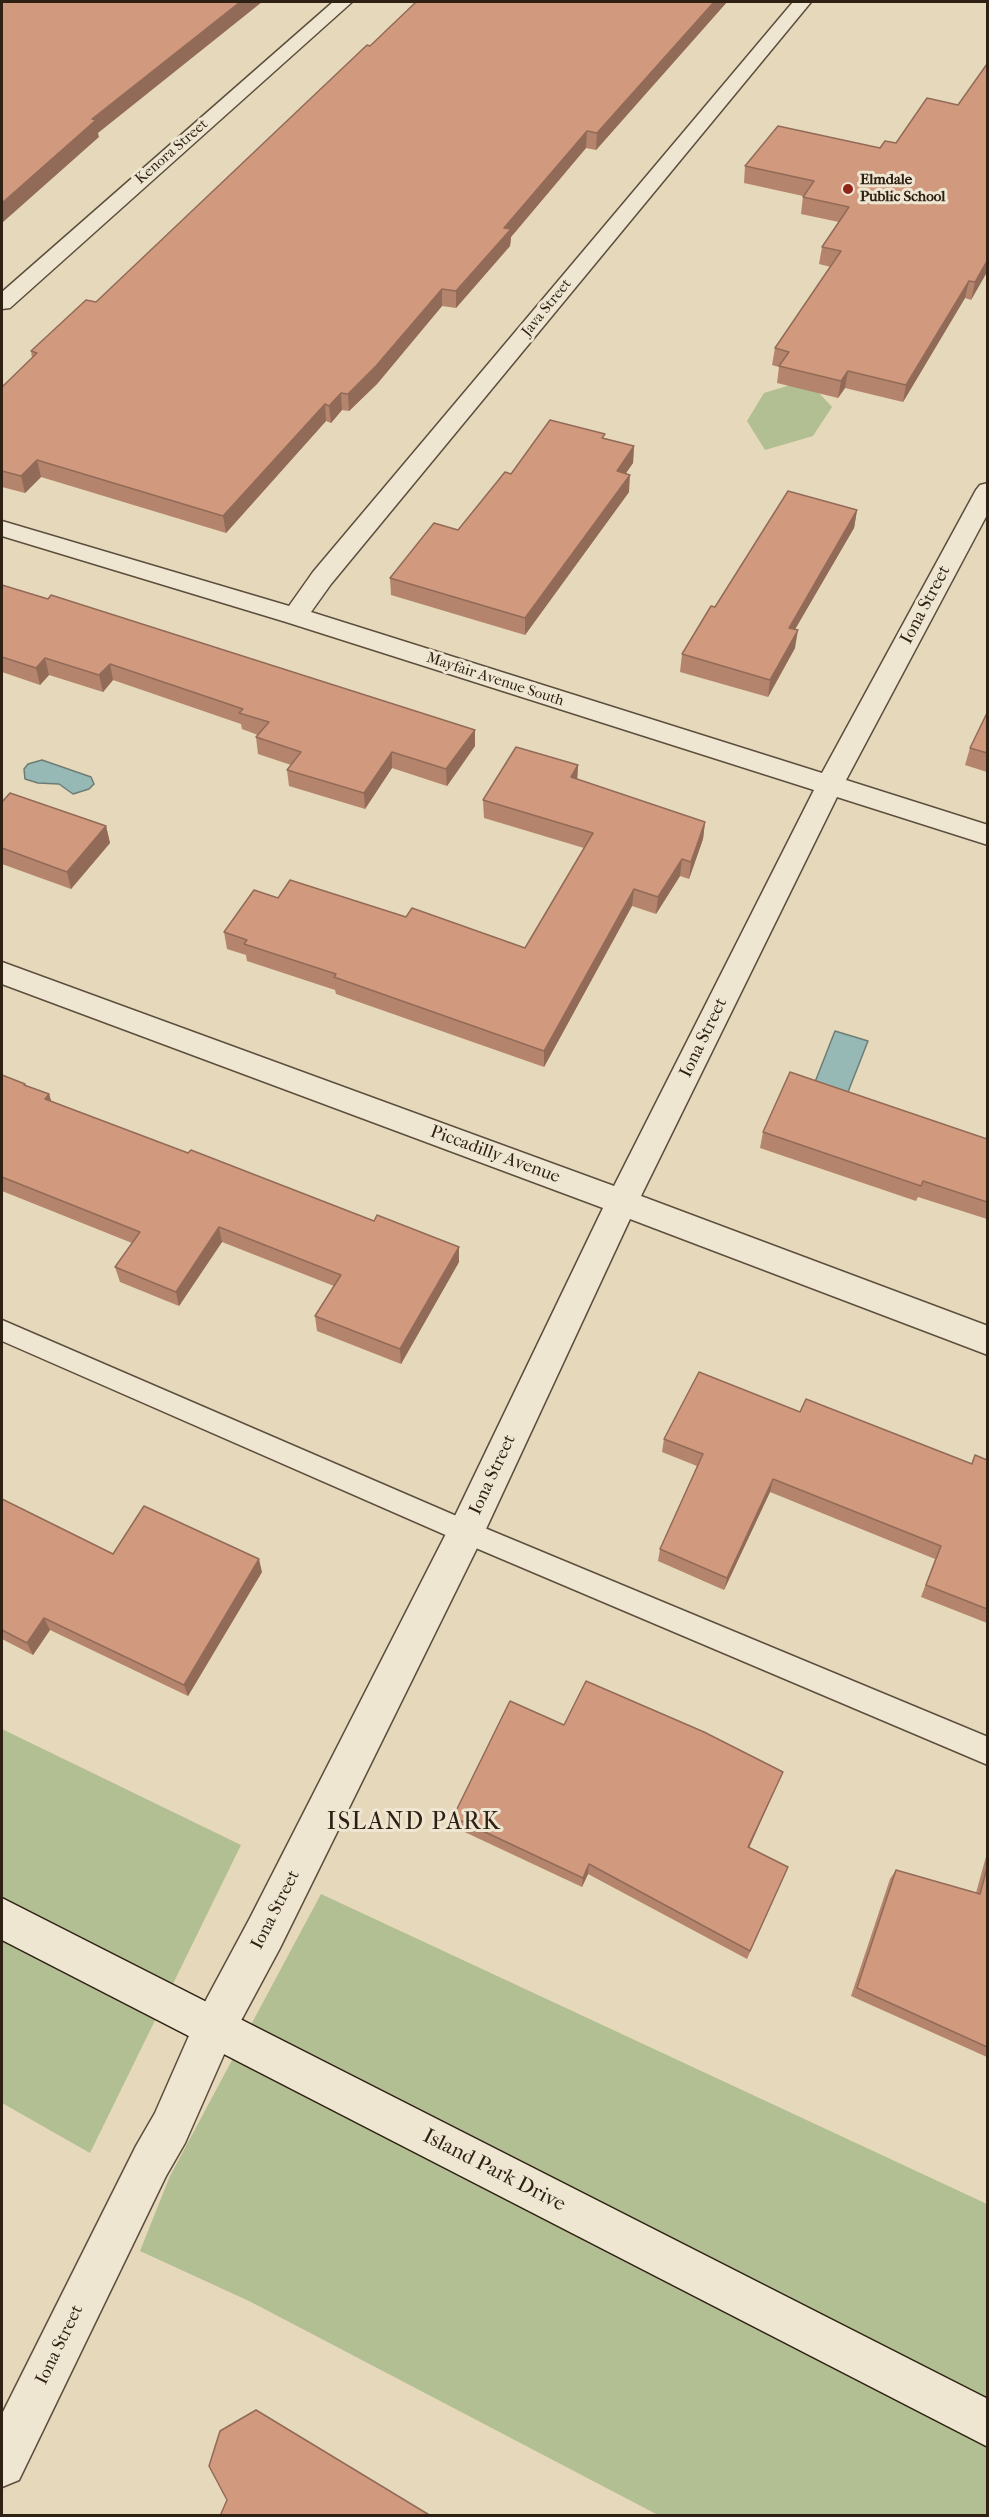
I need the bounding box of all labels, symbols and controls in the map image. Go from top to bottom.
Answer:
street label: Kenora Street [132,116,212,188]
place label: Elmdale Public School [860,171,945,206]
marker: Elmdale Public School [841,182,855,196]
street label: Java Street [518,275,576,341]
street label: Iona Street [896,562,956,648]
street label: Mayfair Avenue South [424,649,566,711]
street label: Iona Street [675,995,733,1081]
street label: Piccadilly Avenue [427,1122,563,1188]
street label: Iona Street [465,1431,521,1519]
district label: ISLAND PARK [327,1809,501,1837]
street label: Iona Street [247,1867,305,1953]
street label: Island Park Drive [418,2124,570,2218]
street label: Iona Street [31,2302,89,2388]

